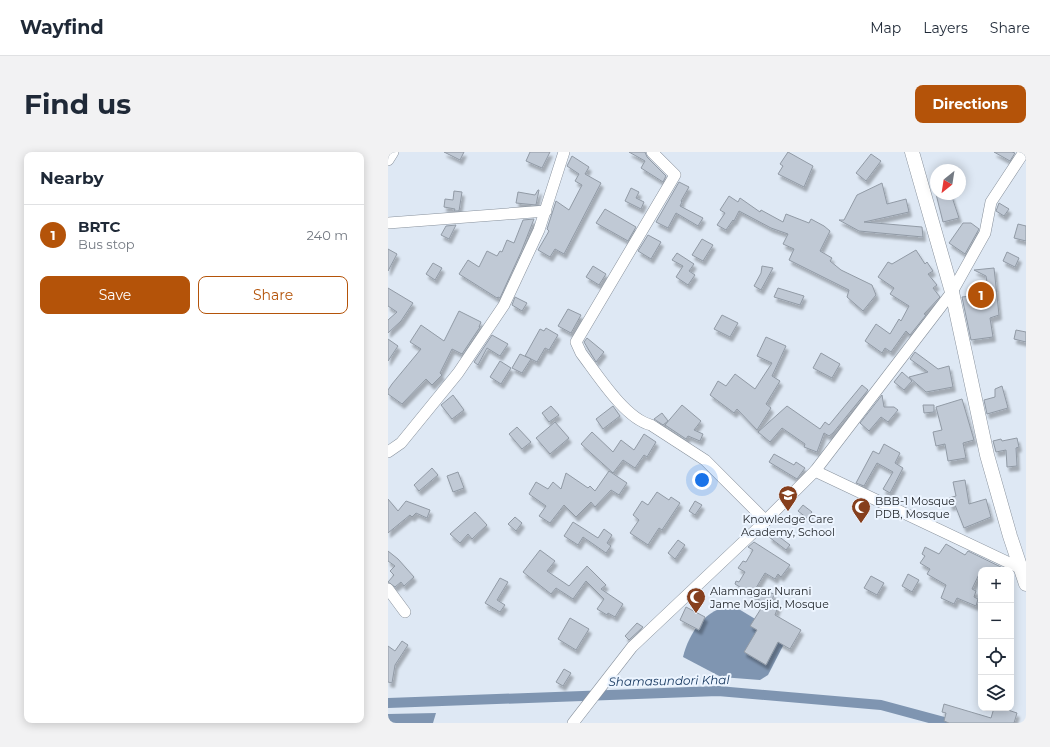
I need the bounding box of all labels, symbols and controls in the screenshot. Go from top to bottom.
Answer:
text: Wayfind [20,16,104,39]
text: Map [870,19,901,37]
text: Layers [923,19,968,37]
text: Share [990,19,1030,37]
button: Directions [915,85,1026,123]
text: Find us [24,87,131,121]
north arrow [930,164,966,200]
text: Nearby [40,168,104,188]
text: BRTC [78,217,120,236]
text: 1 [50,227,56,243]
text: 240 m [307,227,348,243]
text: Bus stop [78,236,135,252]
button: Save [40,276,190,314]
button: Share [198,276,348,314]
pin: 1 [968,280,994,310]
your location [692,470,712,490]
school or university icon: Knowledge Care Academy, School [777,484,799,512]
place label: BBB-1 Mosque PDB, Mosque [875,494,955,521]
mosque icon: BBB-1 Mosque PDB, Mosque [850,496,872,524]
place label: Knowledge Care Academy, School [741,512,835,539]
map controls [978,567,1014,711]
button: + [978,567,1014,603]
place label: Alamnagar Nurani Jame Mosjid, Mosque [709,584,829,611]
mosque icon: Alamnagar Nurani Jame Mosjid, Mosque [685,586,707,614]
button: − [978,603,1014,639]
button: locate [978,639,1014,675]
water label: Shamasundori Khal [608,672,731,689]
button: layers [978,675,1014,711]

